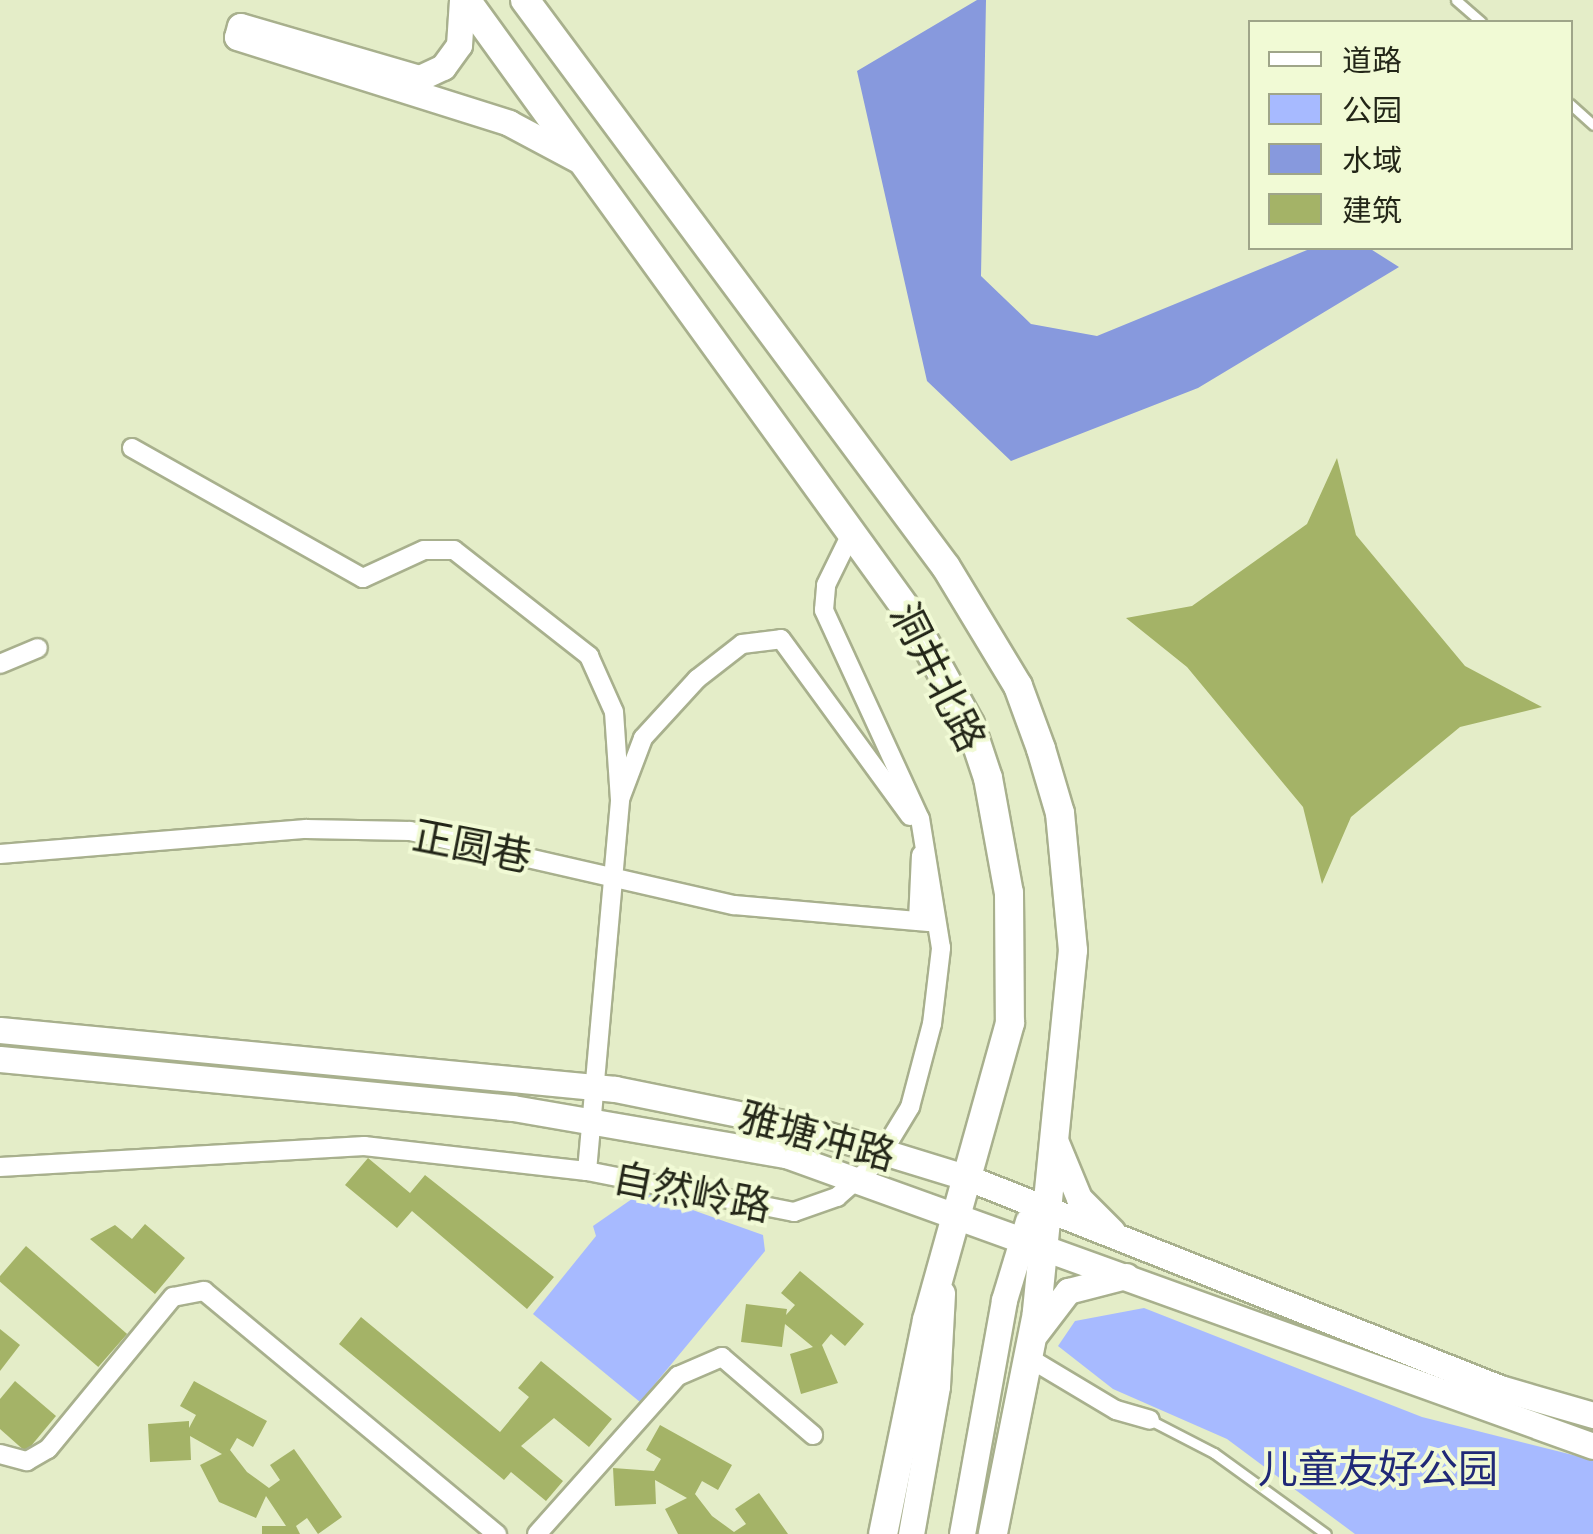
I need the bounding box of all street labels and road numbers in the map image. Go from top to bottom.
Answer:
street label: 洞井北路 [880,595,996,759]
street label: 正圆巷 [409,811,535,881]
street label: 雅塘冲路 [734,1092,900,1180]
street label: 自然岭路 [609,1153,775,1231]

